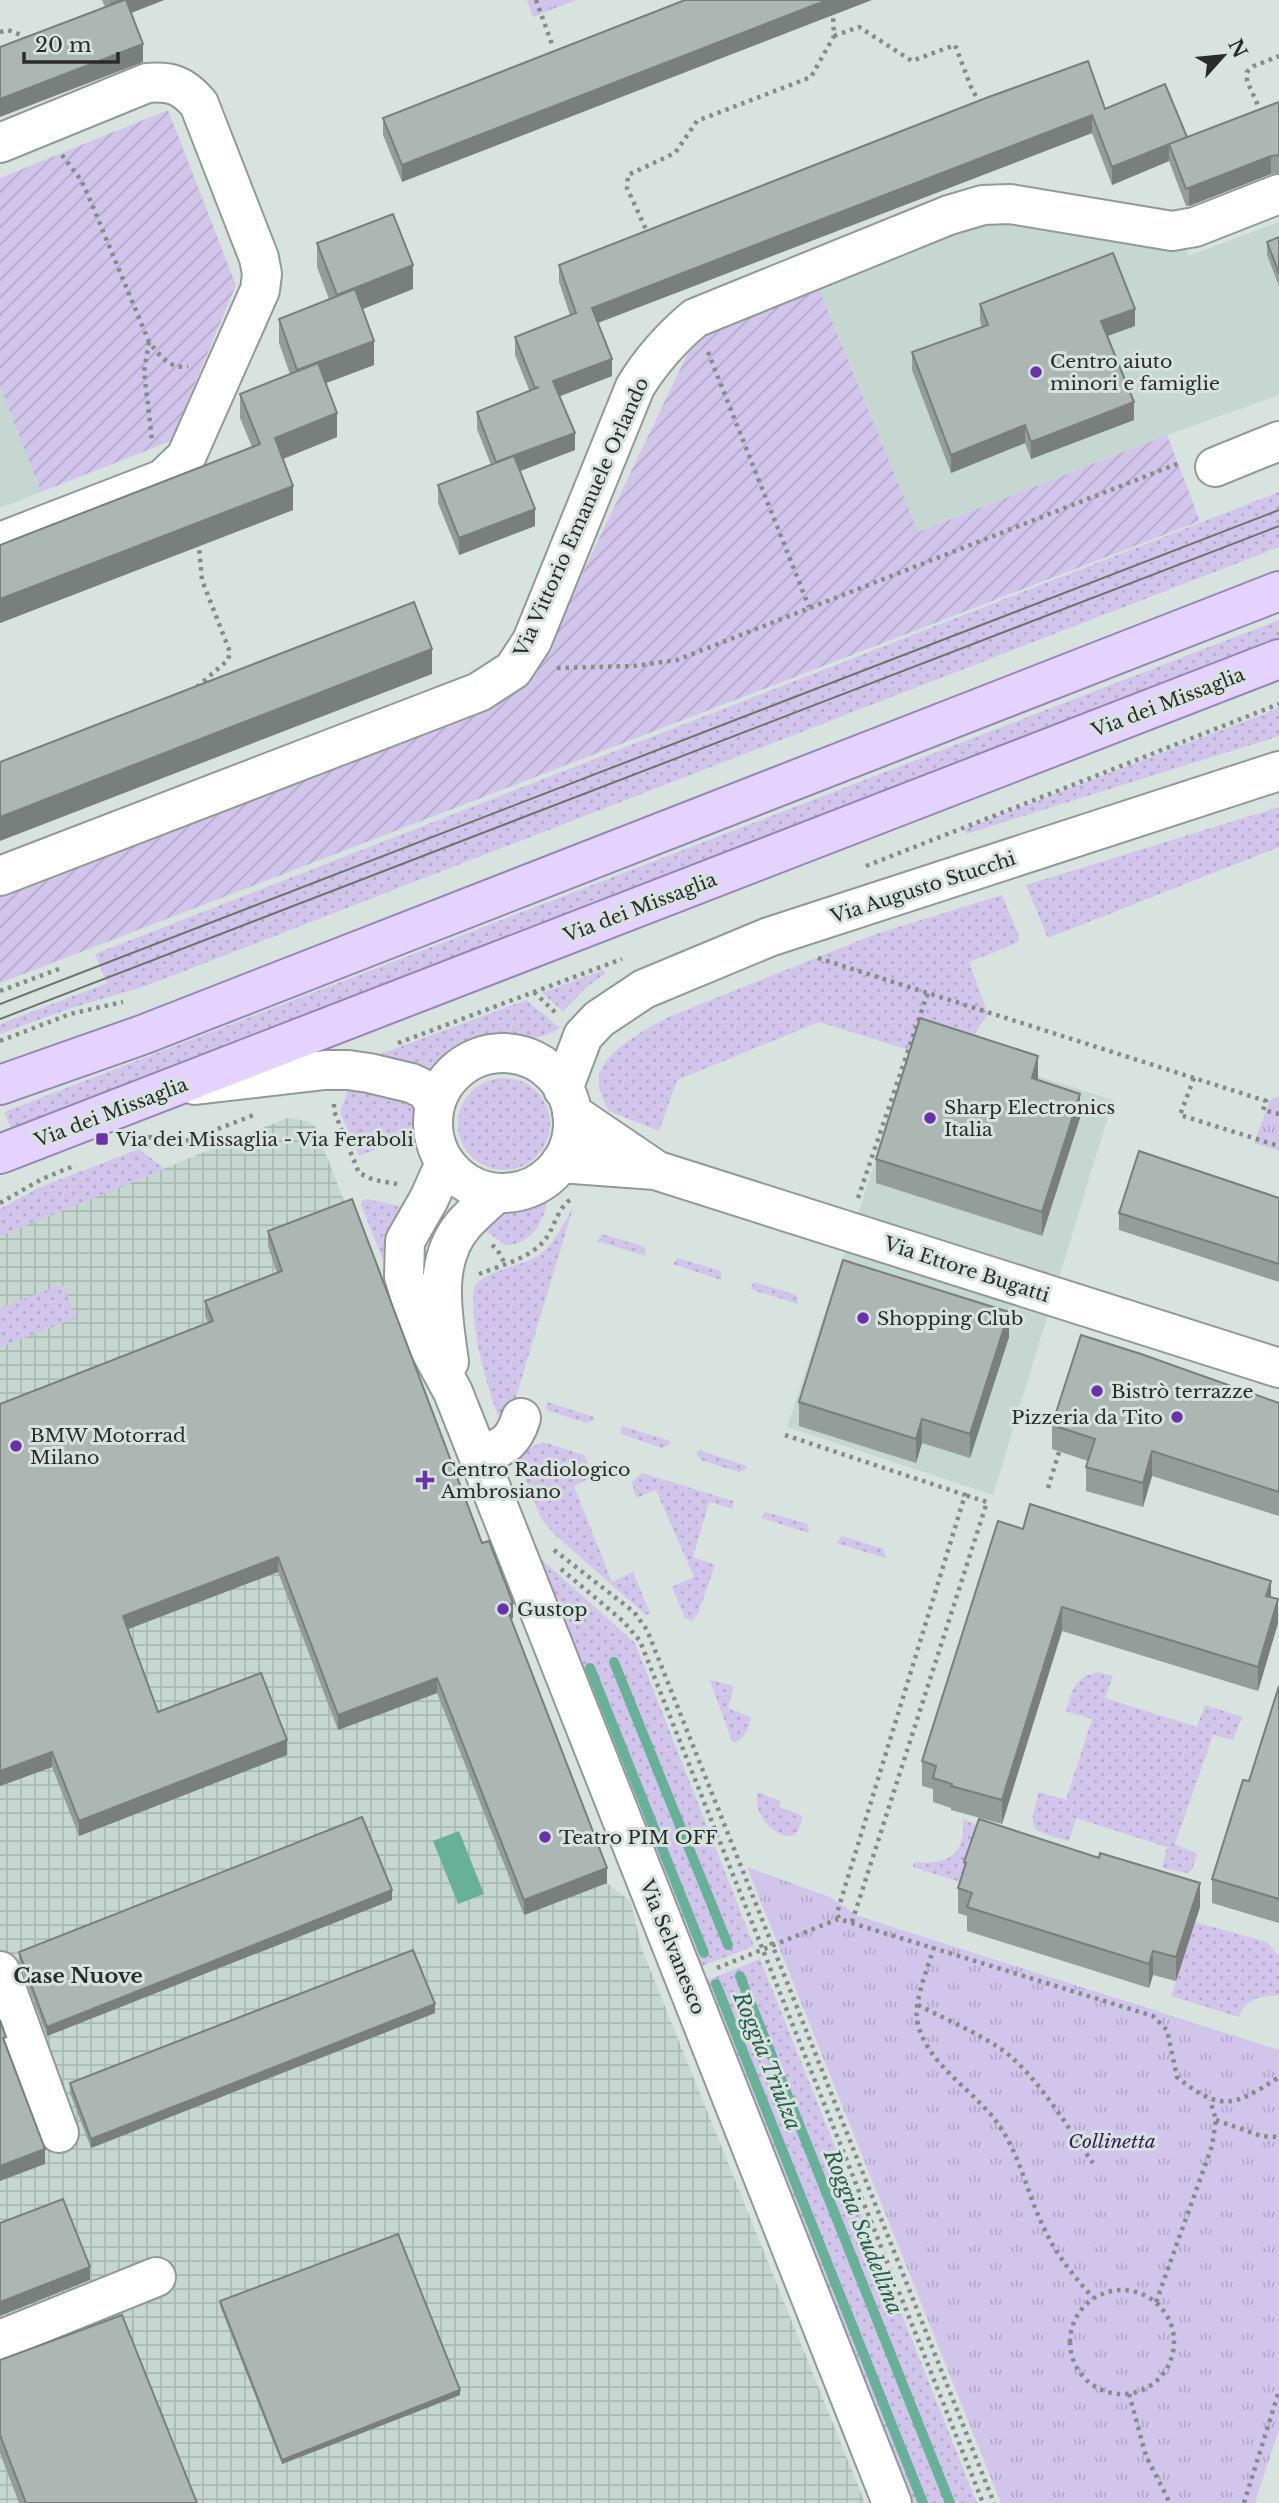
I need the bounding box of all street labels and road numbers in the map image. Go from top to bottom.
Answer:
street label: Via Vittorio Emanuele Orlando [509,374,654,661]
street label: Via dei Missaglia [1087,663,1248,743]
street label: Via Augusto Stucchi [827,847,1019,929]
street label: Via dei Missaglia [559,868,720,948]
street label: Via dei Missaglia [30,1073,191,1153]
street label: Via Ettore Bugatti [880,1232,1053,1307]
street label: Via Selvanesco [635,1876,710,2018]

